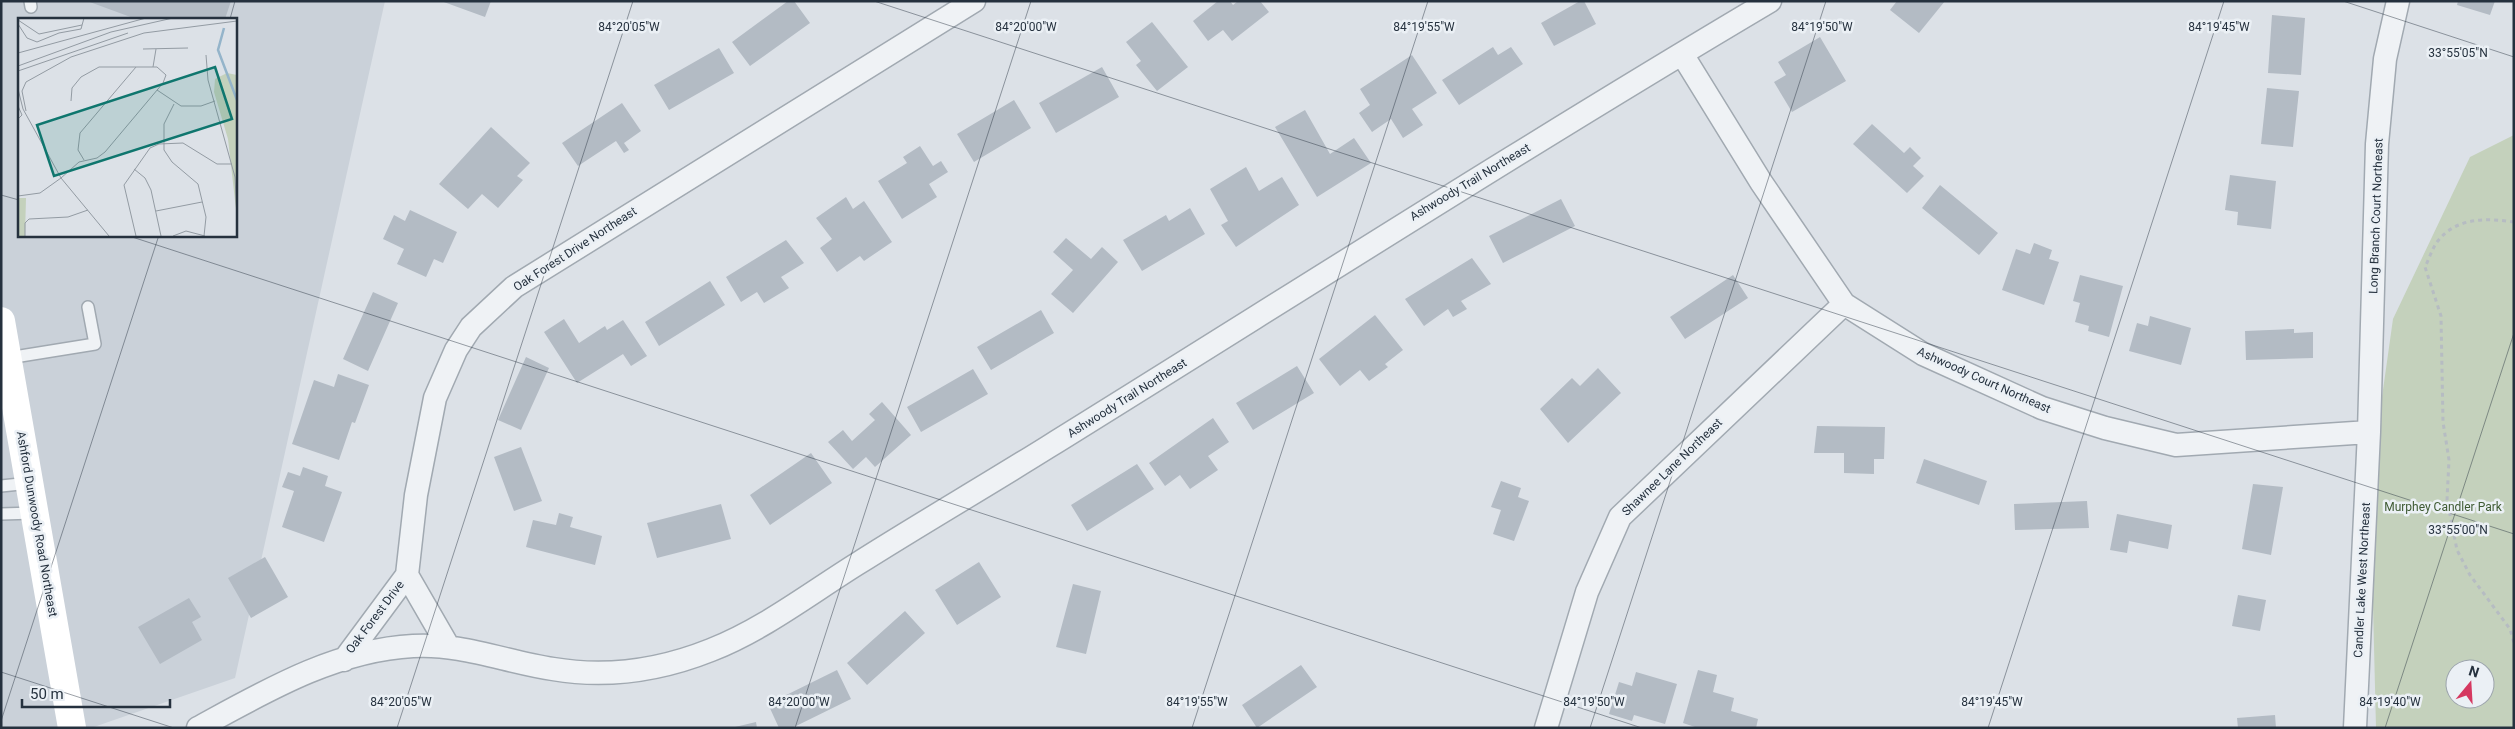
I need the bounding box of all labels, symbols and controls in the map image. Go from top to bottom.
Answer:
inset map [18,18,236,236]
text: 84°20'05"W [598,20,660,34]
text: 84°20'00"W [995,20,1057,34]
text: 84°19'55"W [1393,20,1455,34]
text: 84°19'50"W [1791,20,1853,34]
text: 84°19'45"W [2188,20,2250,34]
text: 33°55'05"N [2428,46,2488,60]
street label: Long Branch Court Northeast [2366,138,2386,294]
street label: Ashwoody Trail Northeast [1407,140,1533,223]
street label: Oak Forest Drive Northeast [511,204,639,294]
street label: Ashwoody Court Northeast [1915,344,2053,416]
street label: Ashwoody Trail Northeast [1065,356,1189,440]
street label: Shawnee Lane Northeast [1619,415,1725,519]
street label: Ashford Dunwoody Road Northeast [14,430,60,618]
park label: Murphey Candler Park [2384,500,2503,514]
street label: Candler Lake West Northeast [2351,502,2373,658]
text: 33°55'00"N [2428,523,2488,537]
street label: Oak Forest Drive [343,578,407,656]
north arrow [2445,659,2495,709]
text: N [2467,662,2481,681]
scale bar [22,676,170,708]
text: 50 m [30,685,64,703]
text: 84°20'05"W [370,695,432,709]
text: 84°20'00"W [768,695,830,709]
text: 84°19'55"W [1166,695,1228,709]
text: 84°19'50"W [1563,695,1625,709]
text: 84°19'45"W [1961,695,2023,709]
text: 84°19'40"W [2359,695,2421,709]

